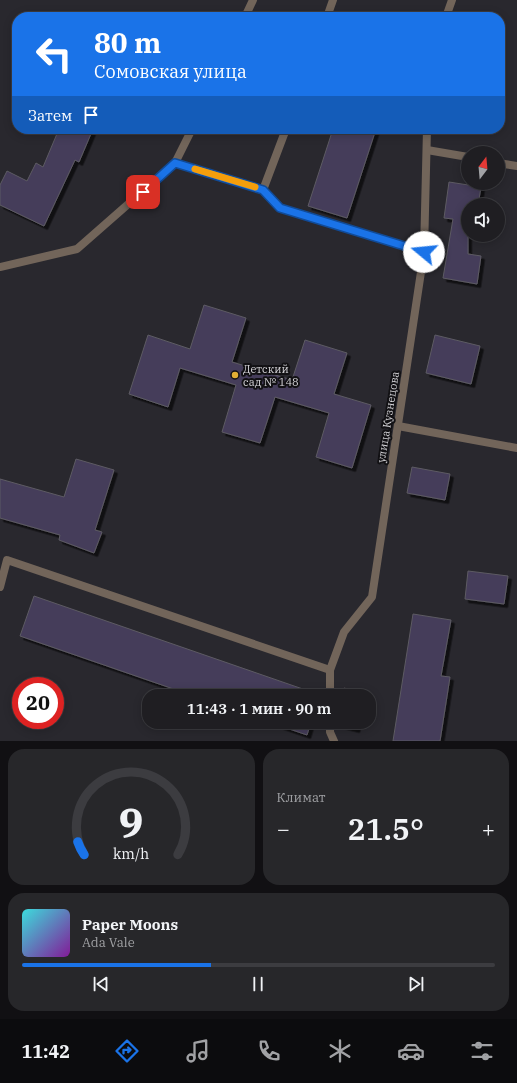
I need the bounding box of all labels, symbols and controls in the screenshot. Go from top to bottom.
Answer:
text: 80 m [94,24,161,61]
icon: left [28,28,80,80]
text: Сомовская улица [94,60,247,83]
icon: arrive [80,104,102,126]
text: Затем [28,106,72,125]
north arrow [461,146,505,190]
map controls [461,146,505,242]
pin [126,175,160,209]
icon: arrive [132,181,154,203]
button: sound [461,198,505,242]
position arrow [403,231,445,273]
place label: Детский сад № 148 [243,362,299,389]
marker: Детский сад № 148 [230,370,240,380]
street label: улица Кузнецова [374,370,402,464]
speed limit sign: 20 [12,677,64,729]
text: 11:43 · 1 мин · 90 m [187,699,331,718]
text: Климат [277,789,326,806]
text: 9 [119,795,144,849]
text: 21.5° [348,809,424,848]
text: − [277,814,290,843]
text: + [482,814,495,843]
text: km/h [113,844,149,863]
text: Paper Moons [82,915,178,934]
text: Ada Vale [82,934,135,951]
icon: previous [90,973,112,995]
icon: pause [247,973,269,995]
icon: next [405,973,427,995]
icon: directions [113,1037,141,1065]
icon: music [184,1037,212,1065]
icon: phone [255,1037,283,1065]
icon: climate [326,1037,354,1065]
icon: car [397,1037,425,1065]
icon: filters [468,1037,496,1065]
text: 11:42 [21,1040,70,1063]

